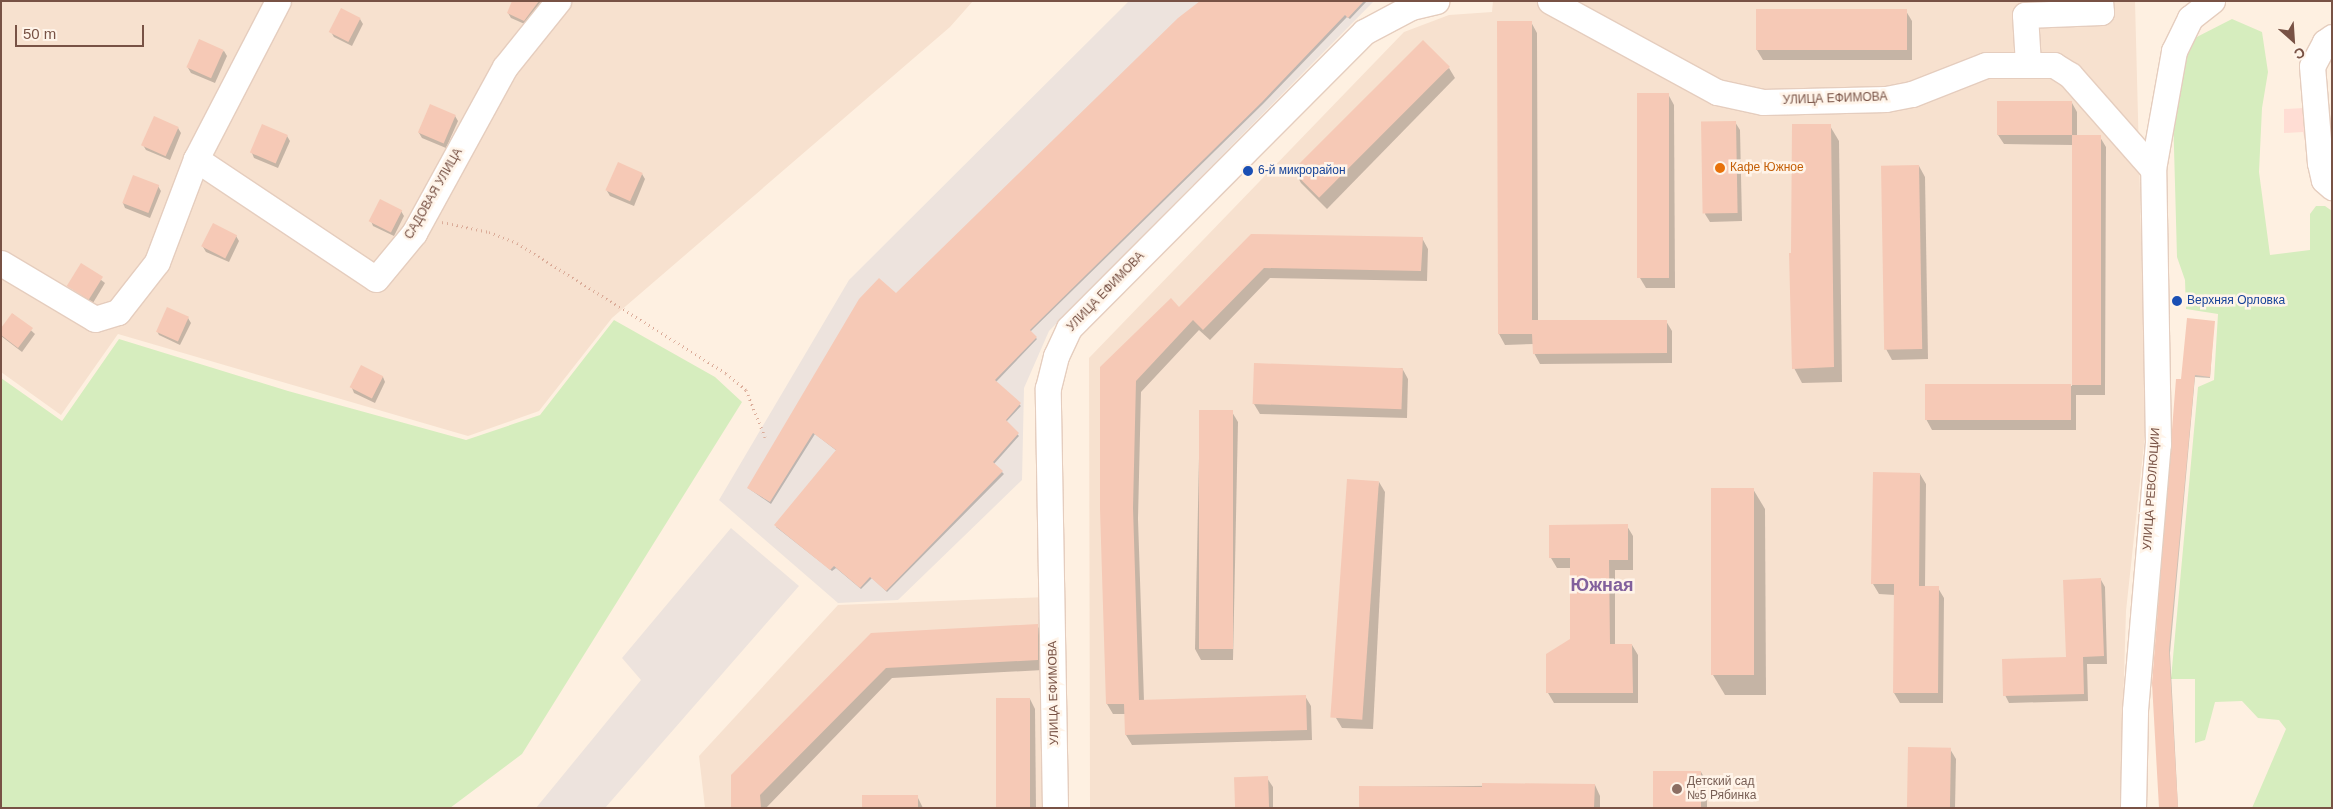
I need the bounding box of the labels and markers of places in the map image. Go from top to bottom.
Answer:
place label: Кафе Южное [1730,161,1804,175]
marker: Кафе Южное [1714,162,1726,174]
place label: 6-й микрорайон [1258,164,1346,178]
marker: 6-й микрорайон [1242,165,1254,177]
place label: Верхняя Орловка [2187,294,2285,308]
marker: Верхняя Орловка [2171,295,2183,307]
place label: Детский сад №5 Рябинка [1687,775,1756,803]
marker: Детский сад №5 Рябинка [1671,783,1683,795]

